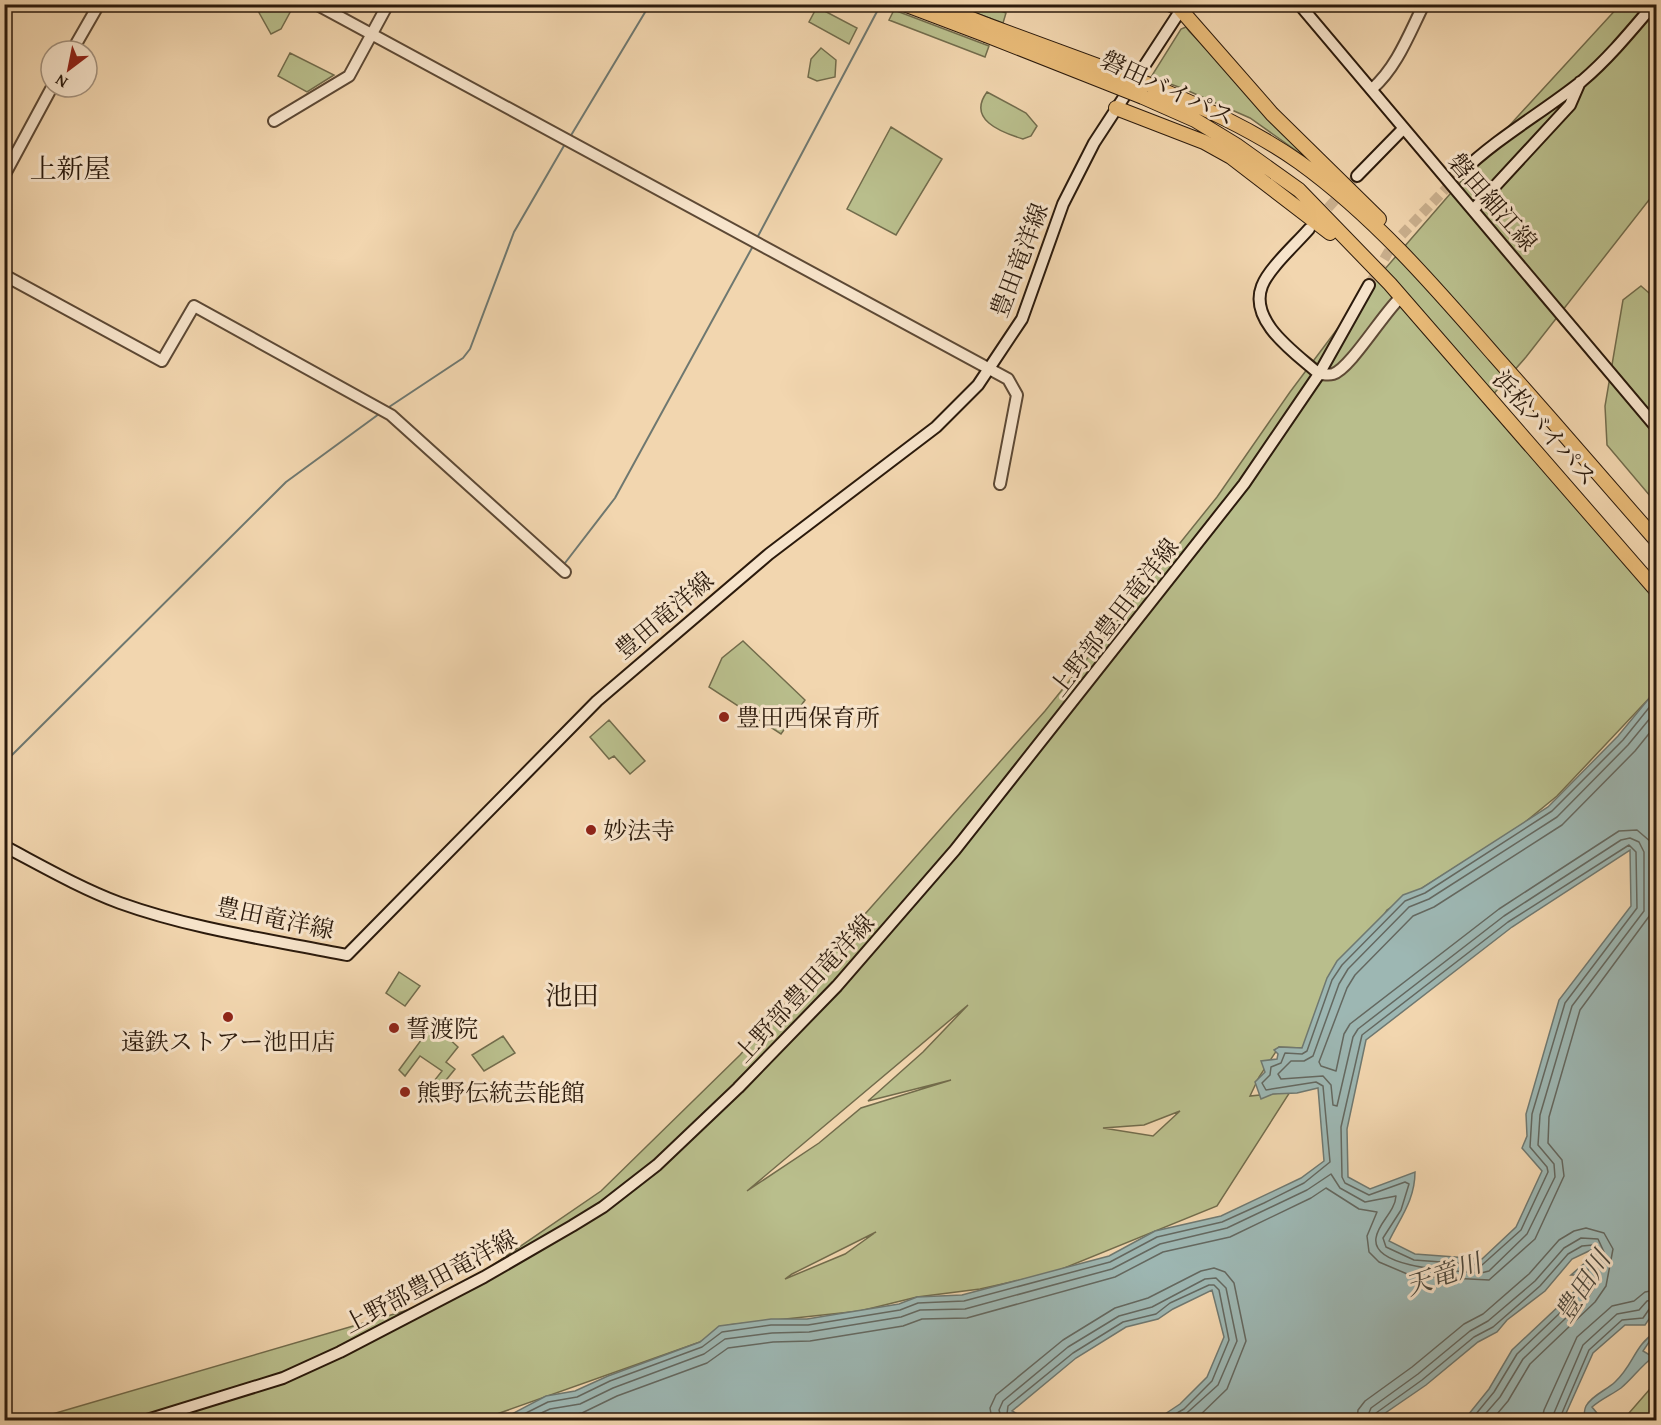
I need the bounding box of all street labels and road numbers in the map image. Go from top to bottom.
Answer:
street label: 磐田バイパス [1096,42,1240,134]
street label: 磐田細江線 [1440,145,1546,259]
street label: 豊田竜洋線 [981,198,1057,322]
street label: 浜松バイパス [1485,362,1605,494]
street label: 上野部豊田竜洋線 [1041,531,1187,703]
street label: 豊田竜洋線 [607,563,721,667]
street label: 豊田竜洋線 [213,888,337,948]
street label: 上野部豊田竜洋線 [726,906,882,1070]
street label: 上野部豊田竜洋線 [337,1220,523,1342]

